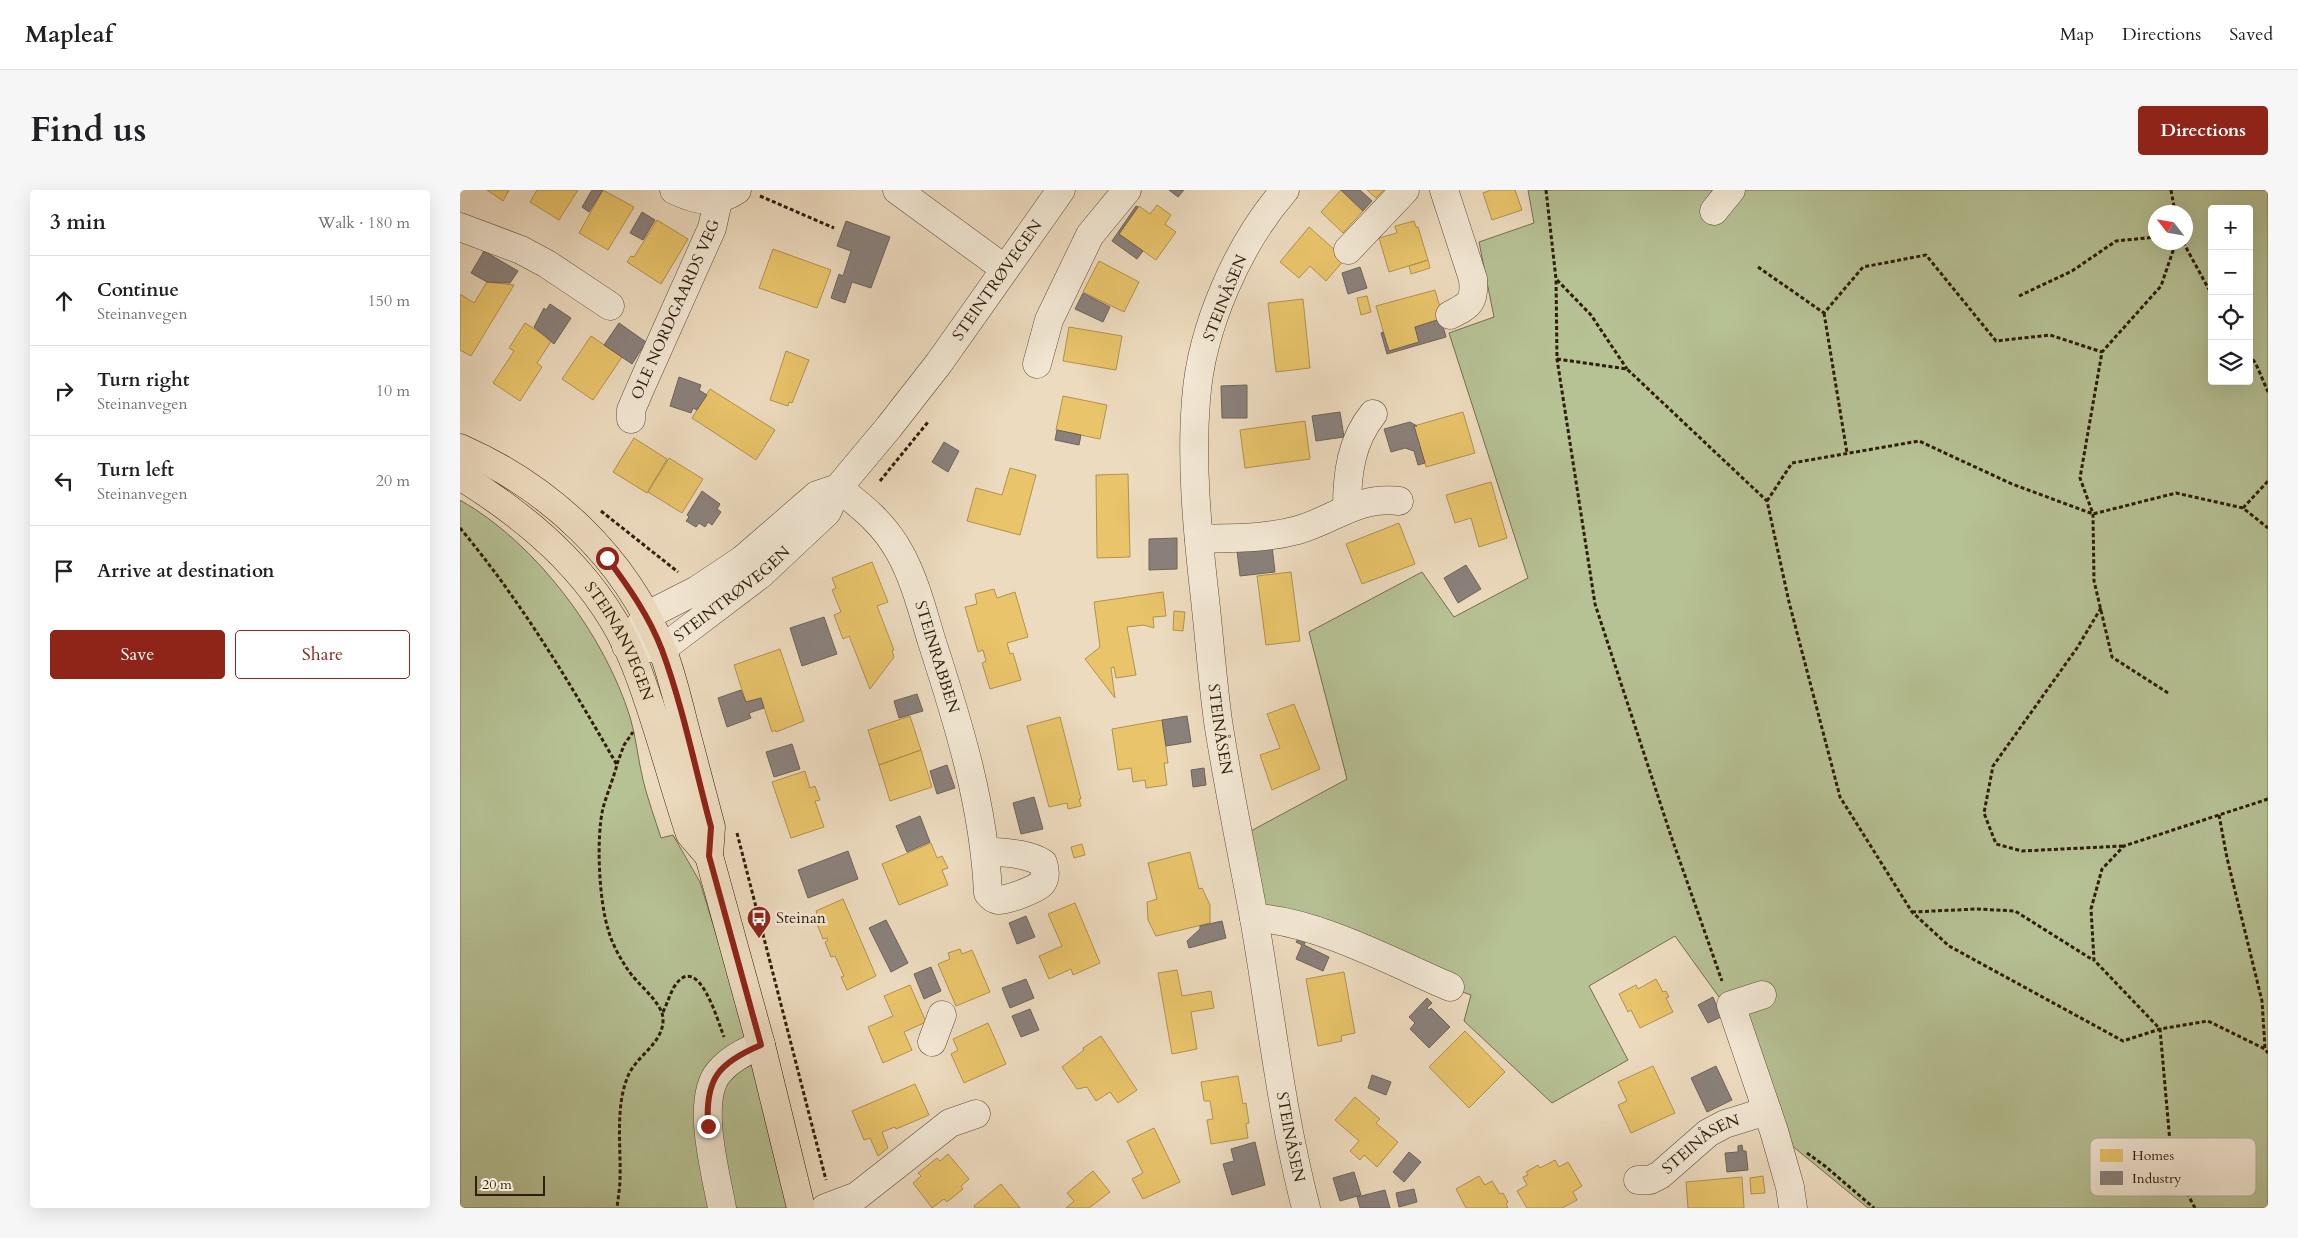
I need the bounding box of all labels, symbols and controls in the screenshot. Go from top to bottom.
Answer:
text: Mapleaf [25,18,113,51]
text: Map [2060,22,2094,47]
text: Directions [2122,22,2201,47]
text: Saved [2229,22,2273,47]
text: Find us [30,106,146,154]
button: Directions [2138,106,2268,155]
north arrow [2148,205,2193,250]
map controls [2208,205,2253,385]
button: + [2208,205,2253,250]
text: 3 min [50,208,106,237]
text: Walk · 180 m [318,212,410,234]
street label: STEINTRØVEGEN [947,215,1048,345]
street label: OLE NORDGAARDS VEG [626,217,725,403]
button: − [2208,250,2253,295]
street label: STEINÅSEN [1198,251,1252,345]
text: Continue [97,277,179,303]
icon: ahead [50,287,78,315]
text: 150 m [368,290,410,312]
button: locate [2208,295,2253,340]
text: Steinanvegen [97,303,188,325]
button: layers [2208,340,2253,385]
text: Turn right [97,367,189,393]
icon: right [50,377,78,405]
text: 10 m [376,380,410,402]
text: Steinanvegen [97,393,188,415]
text: Turn left [97,457,174,483]
icon: left [50,467,78,495]
text: 20 m [376,470,410,492]
text: Steinanvegen [97,483,188,505]
street label: STEINTRØVEGEN [669,541,795,647]
route start [596,547,619,570]
icon: arrive [50,557,78,585]
text: Arrive at destination [97,558,274,584]
street label: STEINANVEGEN [579,577,659,704]
street label: STEINRABBEN [909,598,965,716]
button: Save [50,630,225,679]
button: Share [235,630,410,679]
street label: STEINÅSEN [1203,682,1238,777]
bus stop icon: Steinan [746,905,772,939]
place label: Steinan [776,907,826,929]
street label: STEINÅSEN [1271,1090,1310,1185]
street label: STEINÅSEN [1657,1109,1743,1179]
route end [697,1115,720,1138]
legend [2090,1138,2256,1196]
text: Homes [2132,1146,2174,1165]
text: Industry [2132,1169,2182,1188]
scale bar [475,1173,545,1196]
text: 20 m [482,1175,512,1194]

